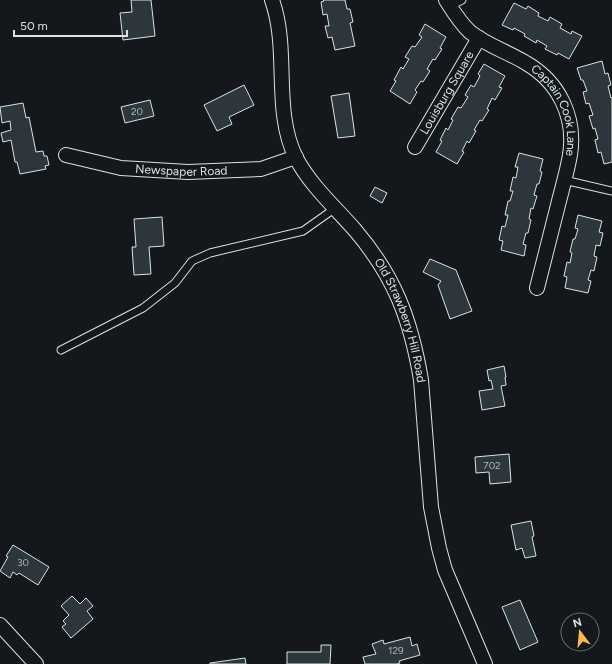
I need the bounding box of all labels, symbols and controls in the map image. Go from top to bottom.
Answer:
scale bar [14,12,127,38]
text: 50 m [20,19,48,33]
street label: Louisburg Square [417,48,477,137]
street label: Captain Cook Lane [528,61,578,158]
house number: 20 [131,105,143,118]
street label: Newspaper Road [135,162,228,179]
street label: Old Strawberry Hill Road [371,256,428,384]
house number: 702 [483,459,501,472]
house number: 30 [17,556,29,569]
north arrow [560,612,600,652]
text: N [571,615,583,630]
house number: 129 [388,644,404,657]

